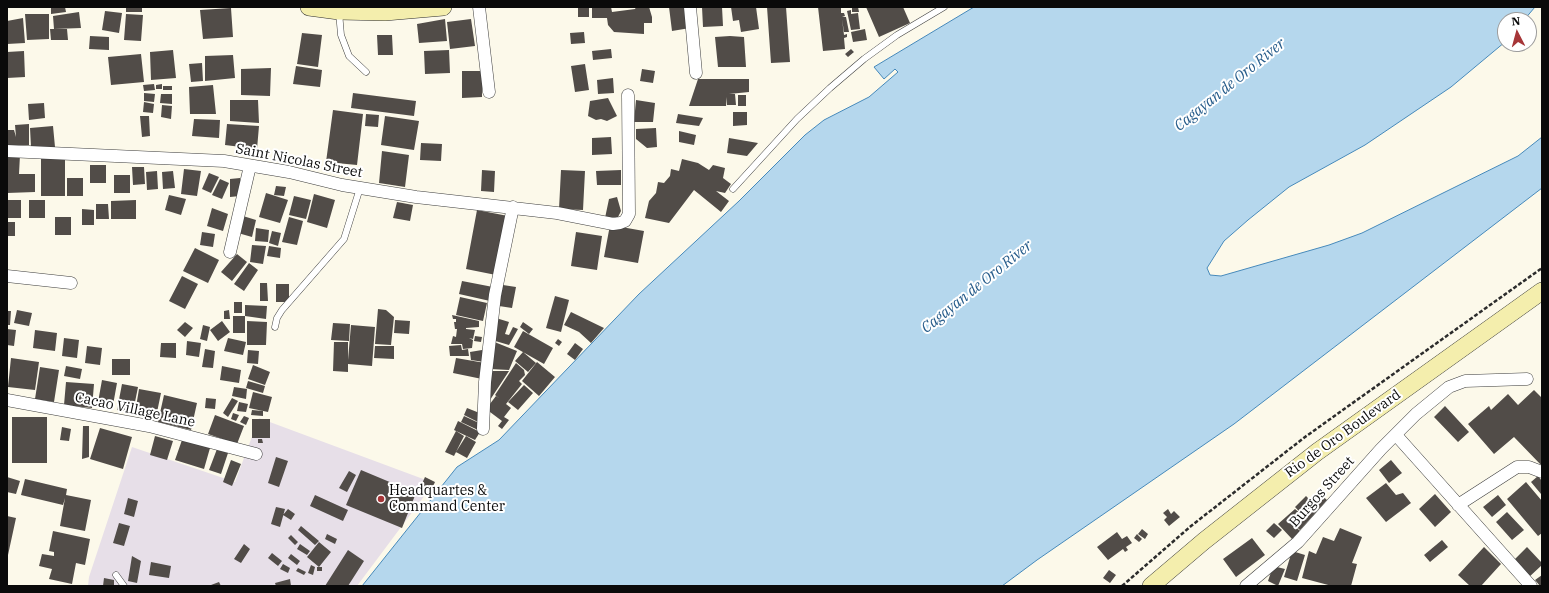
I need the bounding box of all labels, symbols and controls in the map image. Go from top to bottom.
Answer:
north arrow [1497,12,1537,52]
text: N [1511,14,1521,28]
water label: Cagayan de Oro River [1171,35,1289,135]
street label: Saint Nicolas Street [234,140,364,182]
water label: Cagayan de Oro River [918,237,1036,337]
street label: Rio de Oro Boulevard [1282,386,1404,482]
street label: Cacao Village Lane [73,389,197,431]
street label: Burgos Street [1286,453,1358,531]
place label: Headquartes & Command Center [389,483,505,516]
marker: Headquartes & Command Center [376,494,386,504]

